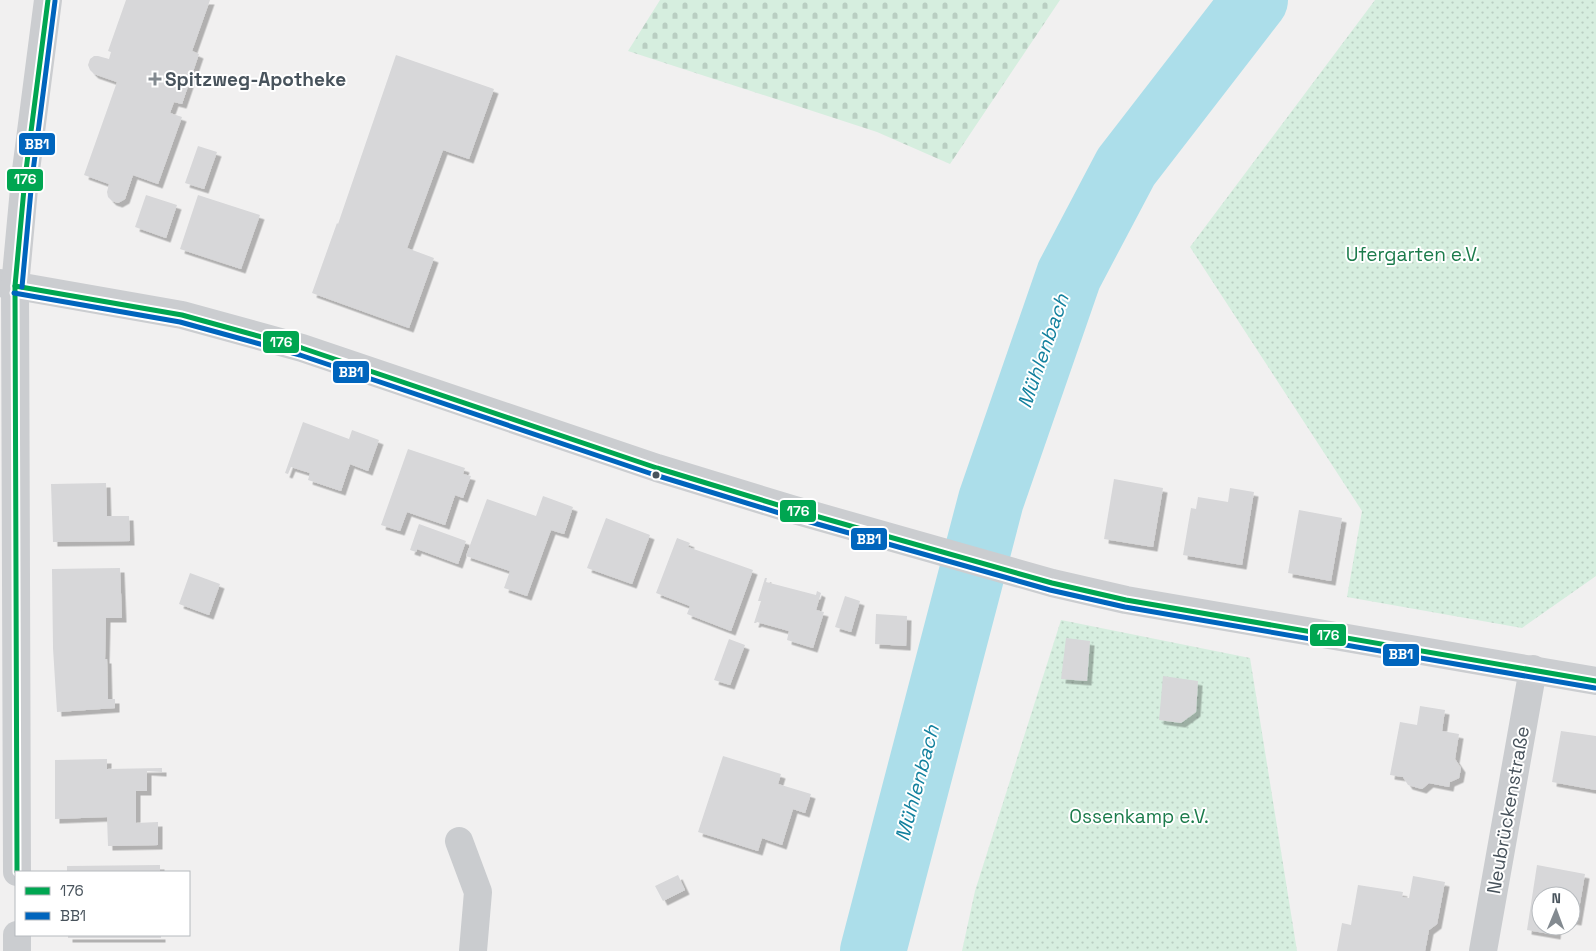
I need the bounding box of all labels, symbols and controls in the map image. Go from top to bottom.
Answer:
place label: Spitzweg-Apotheke [165,67,346,92]
marker: Spitzweg-Apotheke [149,73,161,85]
line badge: BB1 [18,132,56,156]
text: BB1 [25,135,49,153]
line badge: 176 [6,168,44,192]
text: 176 [14,170,37,188]
park label: Ufergarten e.V. [1346,242,1480,267]
water label: Mühlenbach [1011,290,1075,412]
line badge: 176 [262,330,300,354]
text: 176 [270,333,293,351]
line badge: BB1 [332,360,370,384]
text: BB1 [339,363,363,381]
unlabelled marker [651,470,661,480]
line badge: 176 [779,499,817,523]
text: 176 [787,502,810,520]
line badge: BB1 [850,527,888,551]
text: BB1 [857,530,881,548]
line badge: 176 [1309,623,1347,647]
text: 176 [1317,626,1340,644]
line badge: BB1 [1382,643,1420,667]
text: BB1 [1389,645,1413,663]
water label: Mühlenbach [889,721,945,844]
street label: Neubrückenstraße [1481,724,1535,896]
park label: Ossenkamp e.V. [1069,804,1209,829]
legend [15,871,190,936]
text: 176 [60,881,84,900]
north arrow [1531,886,1581,936]
text: N [1551,889,1561,907]
text: BB1 [60,906,86,925]

